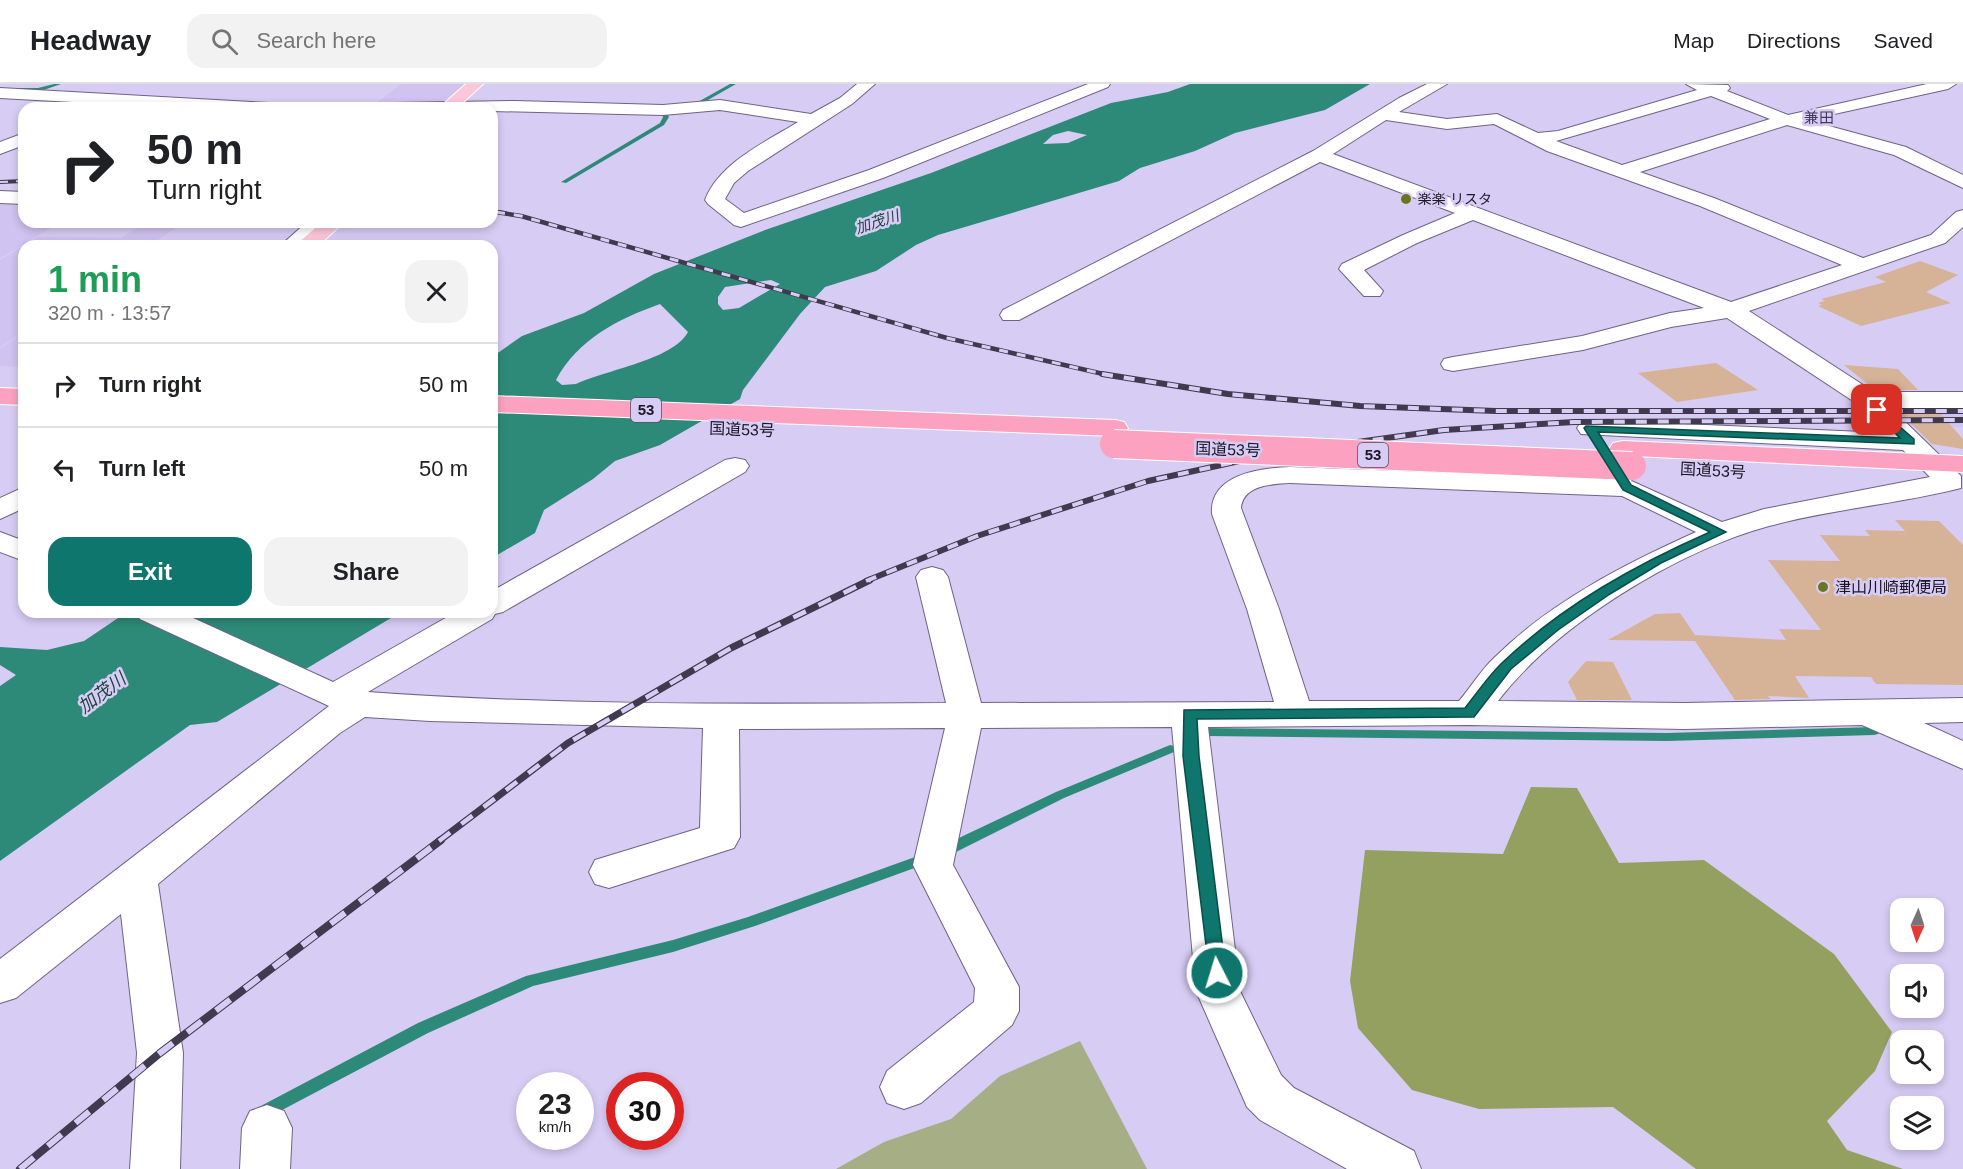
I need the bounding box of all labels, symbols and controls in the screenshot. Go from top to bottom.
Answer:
search box [187,14,607,68]
text: Headway [30,25,151,56]
icon: search [208,25,241,58]
text: Search here [256,28,376,53]
text: Map [1673,29,1714,52]
text: Directions [1747,29,1840,52]
text: Saved [1873,29,1933,52]
district label: 兼田 [1804,109,1834,126]
icon: right [48,126,126,204]
text: 50 m [147,126,243,173]
text: Turn right [147,175,262,205]
place label: 楽楽 リスタ [1418,191,1492,207]
marker: 楽楽 リスタ [1399,192,1413,206]
water label: 加茂川 [853,206,903,237]
text: 1 min [48,259,142,300]
button: close [405,260,468,323]
text: 320 m · 13:57 [48,302,171,324]
icon: right [48,369,81,402]
text: Turn right [99,372,201,397]
text: 50 m [419,372,468,397]
pin [1851,384,1902,435]
icon: arrive [1860,393,1893,426]
road number: 53 [631,398,661,422]
street label: 国道53号 [709,420,775,439]
street label: 国道53号 [1195,440,1261,459]
road number: 53 [1358,443,1388,467]
icon: left [48,453,81,486]
text: Turn left [99,456,185,481]
text: 50 m [419,456,468,481]
street label: 国道53号 [1680,460,1746,481]
button: Exit [48,537,252,606]
button: Share [264,537,468,606]
place label: 津山川崎郵便局 [1835,579,1947,596]
marker: 津山川崎郵便局 [1816,580,1830,594]
water label: 加茂川 [74,668,131,717]
north arrow [1890,898,1944,952]
map controls [1890,898,1944,1150]
position arrow [1185,941,1249,1005]
button: sound [1890,964,1944,1018]
button: search [1890,1030,1944,1084]
speed limit sign: 30 [606,1072,684,1150]
text: 23 [538,1087,572,1120]
button: layers [1890,1096,1944,1150]
text: km/h [539,1118,571,1135]

